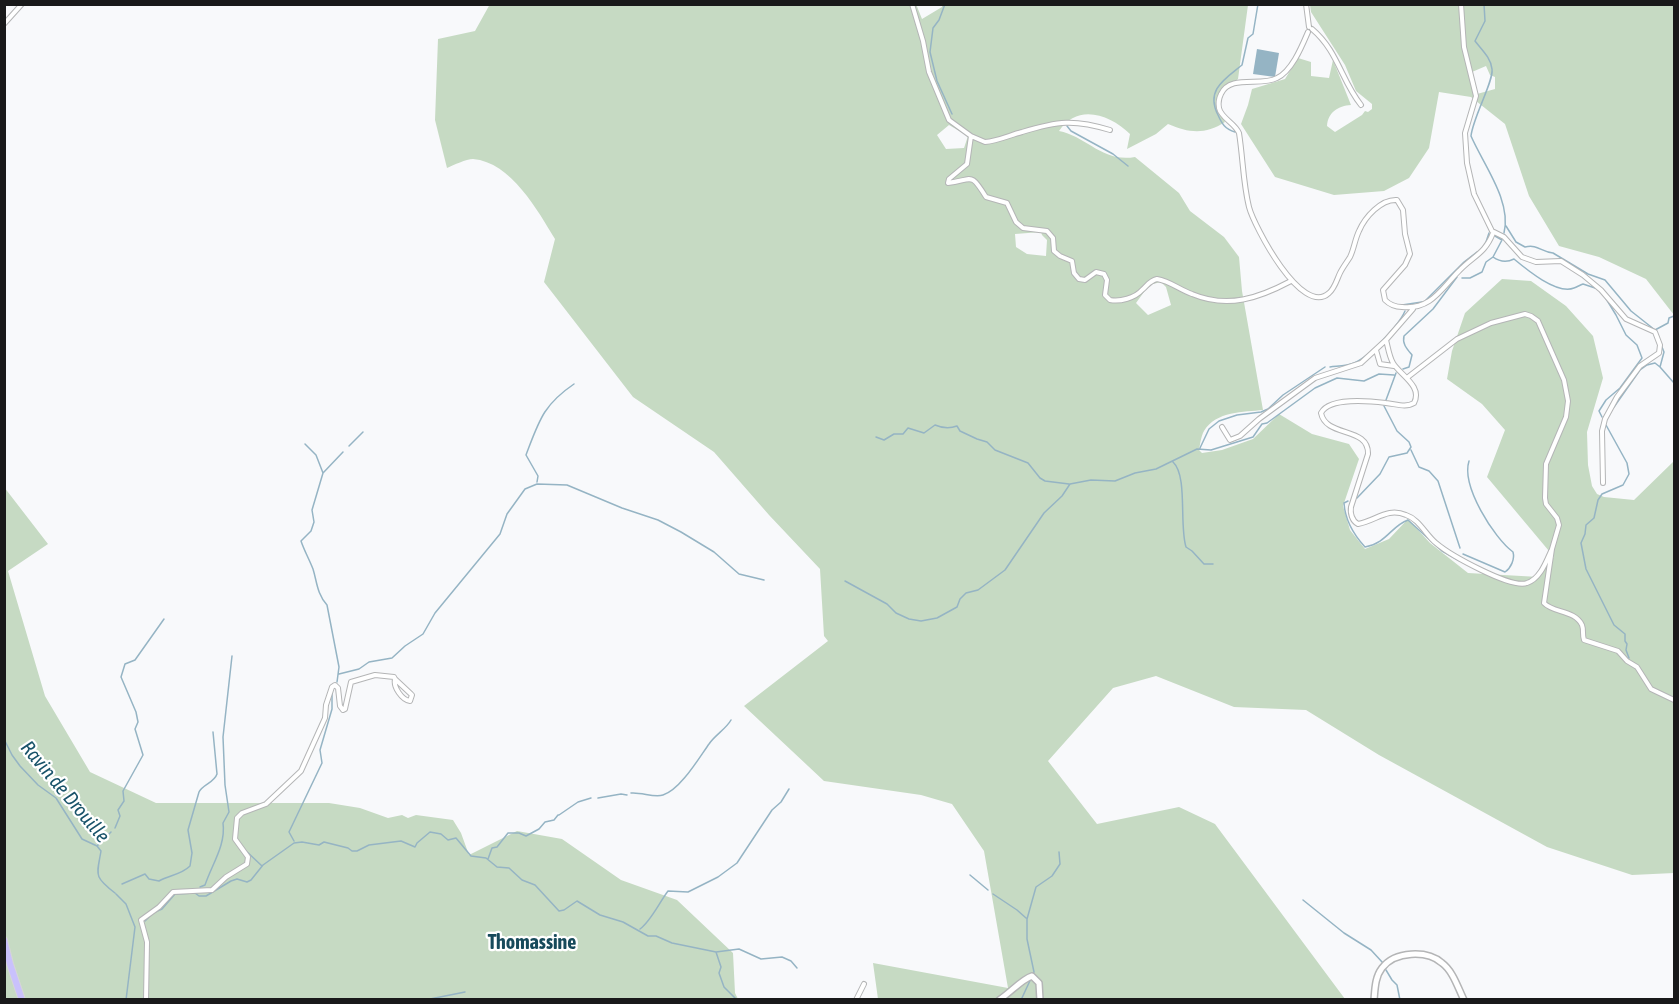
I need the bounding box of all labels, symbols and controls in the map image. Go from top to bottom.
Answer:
water label: Ravin de Drouille [15,736,115,848]
district label: Thomassine [488,931,576,955]

